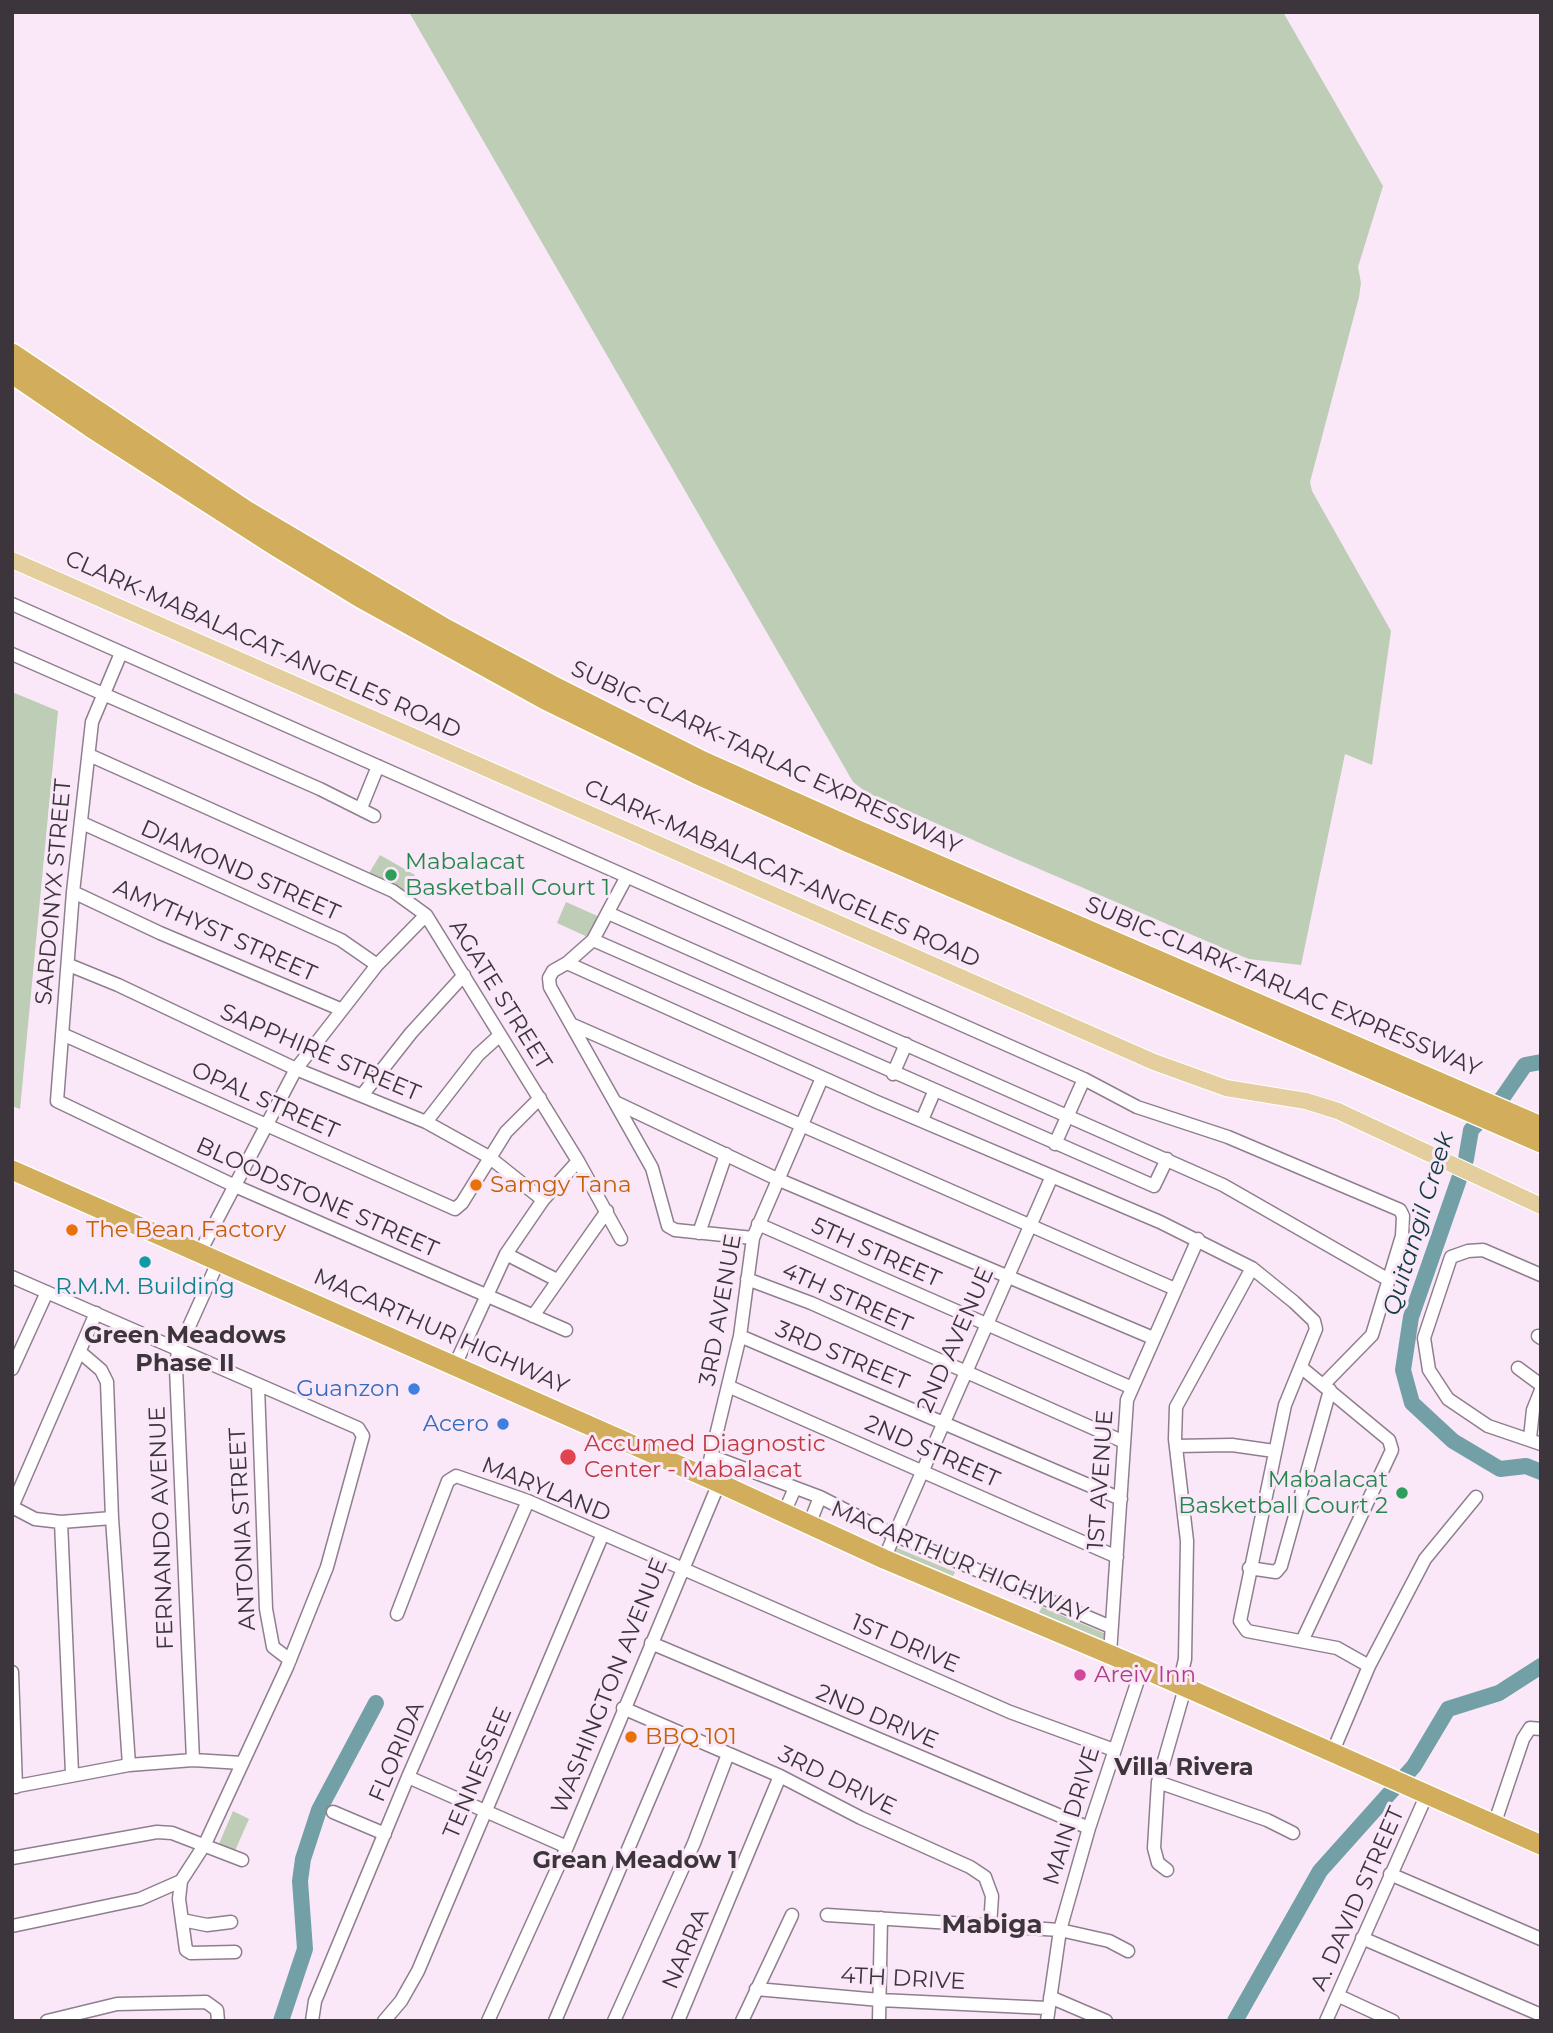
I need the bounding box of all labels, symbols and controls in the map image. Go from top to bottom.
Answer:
street label: CLARK-MABALACAT-ANGELES ROAD [61,545,465,745]
street label: SUBIC-CLARK-TARLAC EXPRESSWAY [567,655,965,861]
street label: CLARK-MABALACAT-ANGELES ROAD [580,774,984,974]
street label: SARDONYX STREET [30,778,78,1006]
street label: DIAMOND STREET [136,815,344,927]
place label: Mabalacat Basketball Court 1 [405,848,610,902]
marker: Mabalacat Basketball Court 1 [383,867,399,883]
street label: AMYTHYST STREET [109,874,321,988]
street label: SUBIC-CLARK-TARLAC EXPRESSWAY [1081,891,1485,1083]
street label: AGATE STREET [443,915,557,1075]
street label: SAPPHIRE STREET [216,998,424,1108]
street label: OPAL STREET [187,1056,343,1146]
water label: Quitangil Creek [1377,1129,1461,1319]
street label: BLOODSTONE STREET [192,1132,442,1264]
place label: Samgy Tana [490,1171,631,1199]
marker: Samgy Tana [468,1177,484,1193]
street label: 5TH STREET [807,1212,945,1294]
place label: The Bean Factory [86,1216,286,1244]
marker: The Bean Factory [64,1222,80,1238]
street label: 3RD AVENUE [694,1232,748,1388]
marker: R.M.M. Building [137,1254,153,1270]
street label: 4TH STREET [778,1257,916,1339]
street label: MACARTHUR HIGHWAY [309,1263,573,1401]
street label: 2ND AVENUE [912,1263,1000,1417]
place label: R.M.M. Building [55,1273,235,1301]
street label: 3RD STREET [771,1315,913,1397]
district label: Green Meadows Phase II [84,1322,286,1378]
place label: Guanzon [296,1375,400,1403]
marker: Guanzon [406,1381,422,1397]
street label: FERNANDO AVENUE [144,1406,180,1650]
street label: 1ST AVENUE [1082,1409,1120,1551]
place label: Acero [423,1410,489,1438]
street label: 2ND STREET [860,1410,1004,1494]
marker: Acero [495,1416,511,1432]
street label: ANTONIA STREET [224,1427,262,1631]
place label: Accumed Diagnostic Center - Mabalacat [584,1430,826,1484]
marker: Accumed Diagnostic Center - Mabalacat [558,1447,578,1467]
street label: MARYLAND [477,1452,615,1528]
place label: Mabalacat Basketball Court 2 [1178,1466,1388,1520]
marker: Mabalacat Basketball Court 2 [1394,1485,1410,1501]
street label: MACARTHUR HIGHWAY [826,1495,1092,1629]
street label: WASHINGTON AVENUE [546,1554,674,1818]
street label: 1ST DRIVE [847,1609,963,1679]
place label: Areiv Inn [1094,1661,1196,1689]
marker: Areiv Inn [1072,1667,1088,1683]
street label: 2ND DRIVE [812,1679,942,1755]
street label: FLORIDA [364,1698,430,1806]
street label: TENNESSEE [438,1703,518,1843]
place label: BBQ 101 [645,1723,737,1751]
marker: BBQ 101 [623,1729,639,1745]
street label: 3RD DRIVE [773,1741,901,1821]
street label: MAIN DRIVE [1038,1743,1106,1889]
district label: Villa Rivera [1114,1754,1254,1782]
street label: A. DAVID STREET [1305,1803,1411,1995]
district label: Grean Meadow 1 [533,1847,737,1875]
street label: NARRA [657,1905,715,1993]
district label: Mabiga [942,1909,1042,1941]
street label: 4TH DRIVE [840,1962,966,1996]

